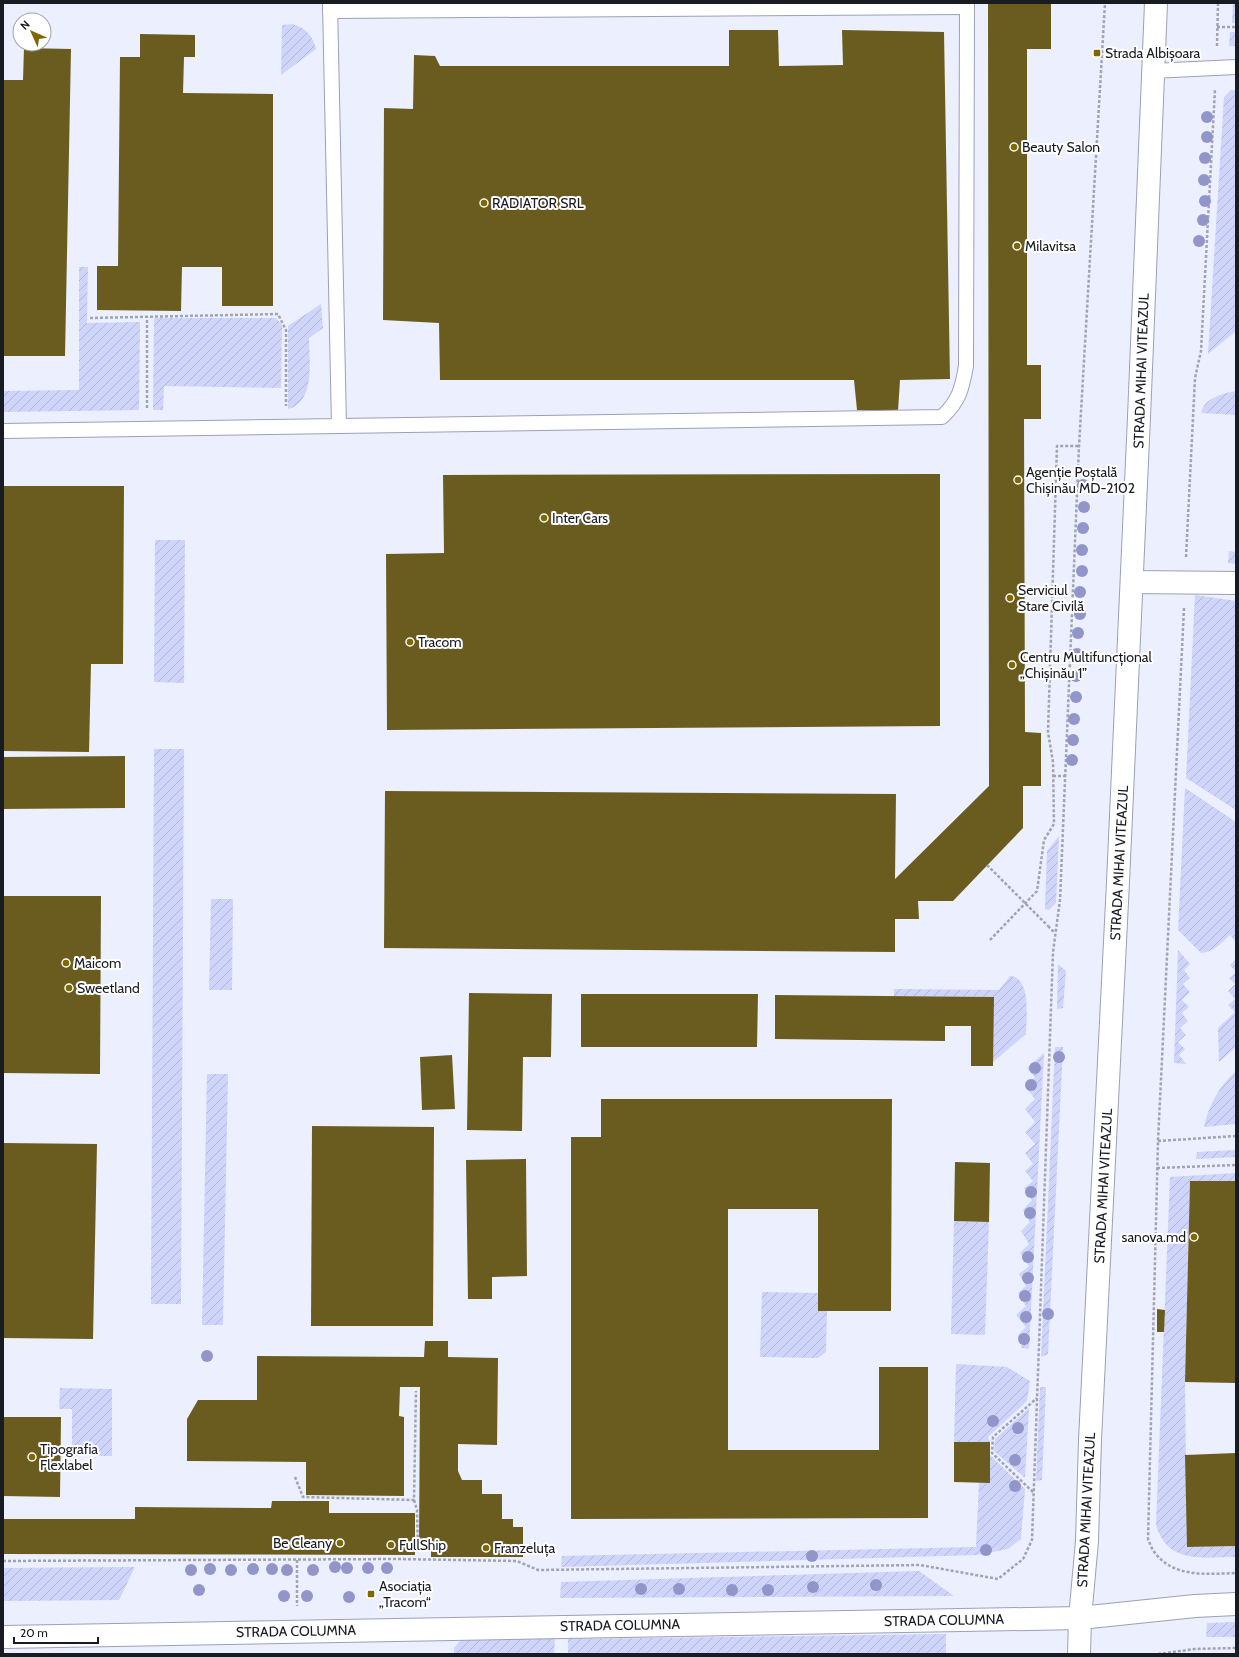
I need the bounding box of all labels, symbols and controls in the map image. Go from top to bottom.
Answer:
north arrow [12,12,52,52]
text: N [17,17,33,33]
place label: Strada Albișoara [1105,44,1200,62]
marker: Strada Albișoara [1092,48,1102,58]
place label: Beauty Salon [1022,138,1100,156]
marker: Beauty Salon [1009,142,1019,152]
place label: RADIATOR SRL [492,194,584,212]
marker: RADIATOR SRL [479,198,489,208]
place label: Milavitsa [1025,237,1076,255]
marker: Milavitsa [1012,241,1022,251]
street label: STRADA MIHAI VITEAZUL [1129,293,1153,449]
place label: Agenție Poștală Chișinău MD-2102 [1026,463,1135,497]
marker: Agenție Poștală Chișinău MD-2102 [1013,475,1023,485]
place label: Inter Cars [552,509,608,527]
marker: Inter Cars [539,513,549,523]
place label: Serviciul Stare Civilă [1018,581,1084,615]
marker: Serviciul Stare Civilă [1005,593,1015,603]
place label: Tracom [418,633,462,651]
marker: Tracom [405,637,415,647]
place label: Centru Multifuncțional „Chișinău 1” [1020,648,1152,682]
marker: Centru Multifuncțional „Chișinău 1” [1007,660,1017,670]
street label: STRADA MIHAI VITEAZUL [1106,785,1132,941]
place label: Maicom [74,954,121,972]
marker: Maicom [61,958,71,968]
place label: Sweetland [77,979,140,997]
marker: Sweetland [64,983,74,993]
street label: STRADA MIHAI VITEAZUL [1090,1108,1116,1264]
place label: sanova.md [1122,1228,1186,1246]
marker: sanova.md [1189,1232,1199,1242]
street label: STRADA MIHAI VITEAZUL [1073,1432,1099,1588]
place label: Tipografia Flexlabel [40,1440,98,1474]
marker: Tipografia Flexlabel [27,1452,37,1462]
place label: Be Cleany [273,1534,332,1552]
place label: FullShip [399,1536,446,1554]
marker: Be Cleany [335,1538,345,1548]
place label: Franzeluța [494,1539,556,1557]
marker: FullShip [386,1540,396,1550]
marker: Franzeluța [481,1543,491,1553]
place label: Asociația „Tracom“ [379,1577,432,1611]
marker: Asociația „Tracom“ [366,1589,376,1599]
street label: STRADA COLUMNA [884,1610,1005,1630]
street label: STRADA COLUMNA [560,1615,681,1635]
scale bar [14,1619,98,1645]
street label: STRADA COLUMNA [236,1621,357,1641]
text: 20 m [20,1625,48,1640]

